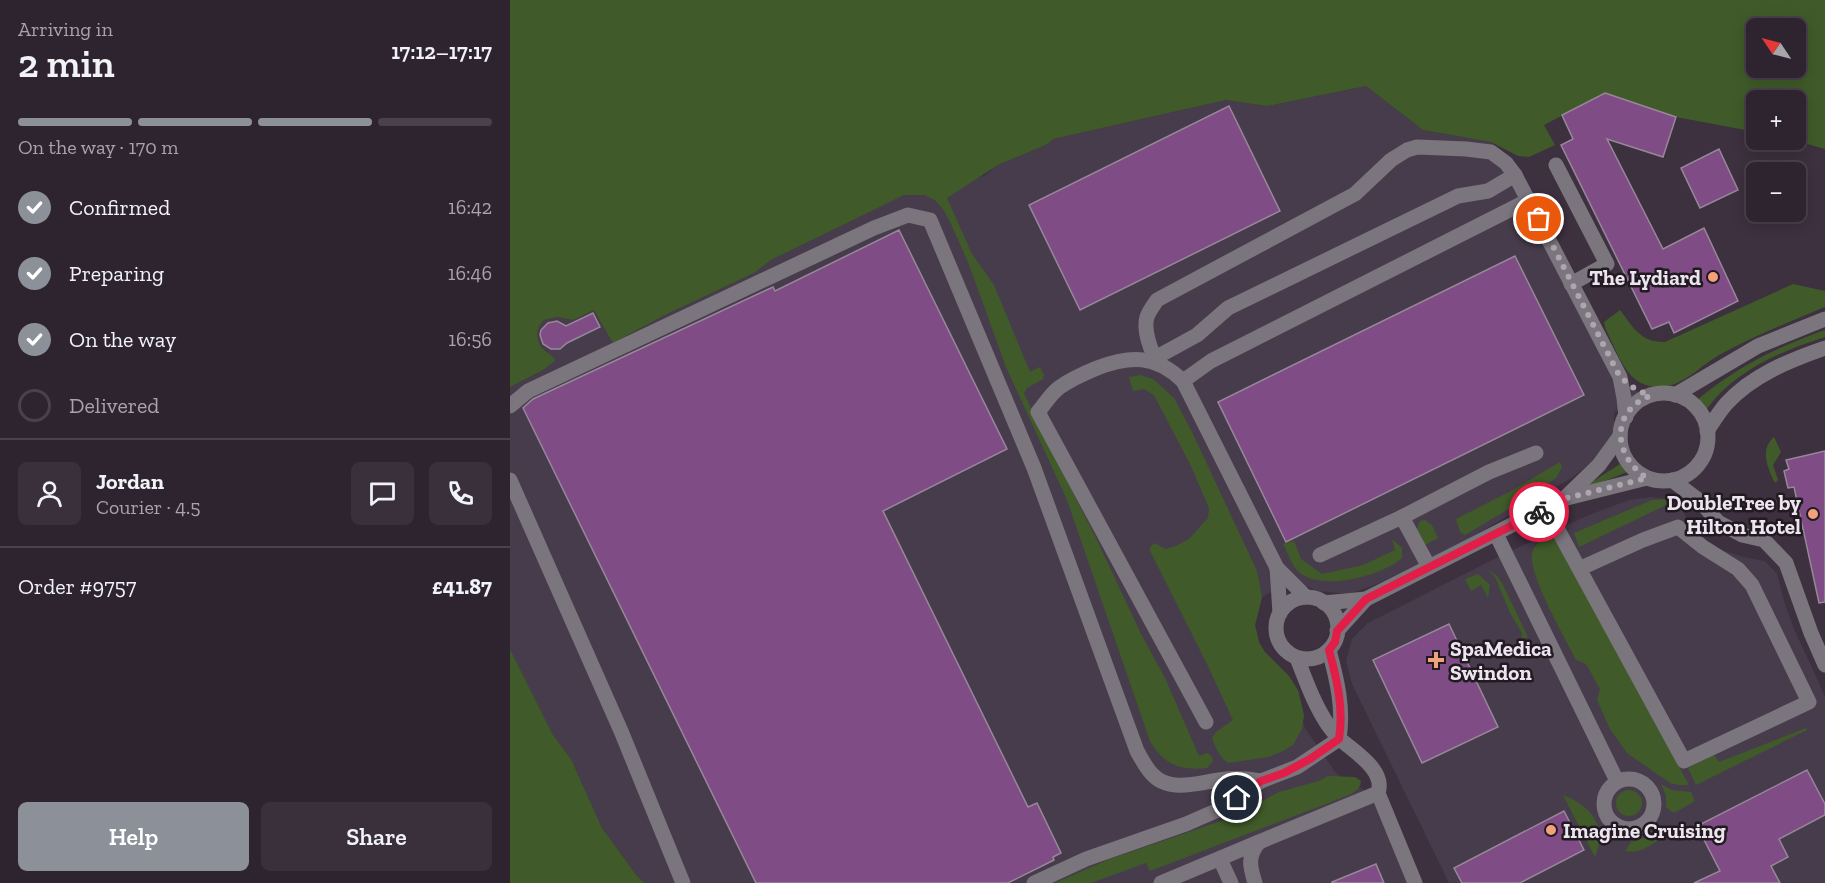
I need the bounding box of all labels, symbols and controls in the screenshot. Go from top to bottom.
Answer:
text: Arriving in [18,17,113,41]
north arrow [1746,18,1806,78]
map controls [1746,18,1806,222]
text: 17:12–17:17 [391,38,492,65]
text: 2 min [18,40,115,87]
button: + [1746,90,1806,150]
text: On the way · 170 m [18,135,179,159]
button: − [1746,162,1806,222]
icon: check [18,191,51,224]
pin [1513,193,1564,244]
text: Confirmed [69,194,170,221]
text: 16:42 [448,195,492,219]
icon: bag [1522,202,1555,235]
icon: check [18,257,51,290]
text: Preparing [69,260,164,287]
text: 16:46 [448,261,492,285]
place label: The Lydiard [1589,265,1701,290]
marker: The Lydiard [1706,270,1720,284]
icon: check [18,323,51,356]
text: On the way [69,326,176,353]
text: 16:56 [448,327,492,351]
text: Delivered [69,392,159,419]
button: person [18,462,81,525]
button: chat [351,462,414,525]
button: phone [429,462,492,525]
text: Jordan [96,468,164,495]
courier [1509,482,1569,542]
place label: DoubleTree by Hilton Hotel [1667,490,1801,539]
text: Courier · 4.5 [96,495,201,519]
icon: bike [1523,496,1556,529]
marker: DoubleTree by Hilton Hotel [1806,507,1820,521]
text: Order #9757 [18,573,136,600]
text: £41.87 [432,573,492,600]
place label: SpaMedica Swindon [1450,636,1552,685]
marker: SpaMedica Swindon [1427,651,1445,669]
pin [1211,772,1262,823]
icon: home [1220,781,1253,814]
button: Help [18,802,249,871]
button: Share [261,802,492,871]
place label: Imagine Cruising [1563,818,1726,843]
marker: Imagine Cruising [1544,823,1558,837]

